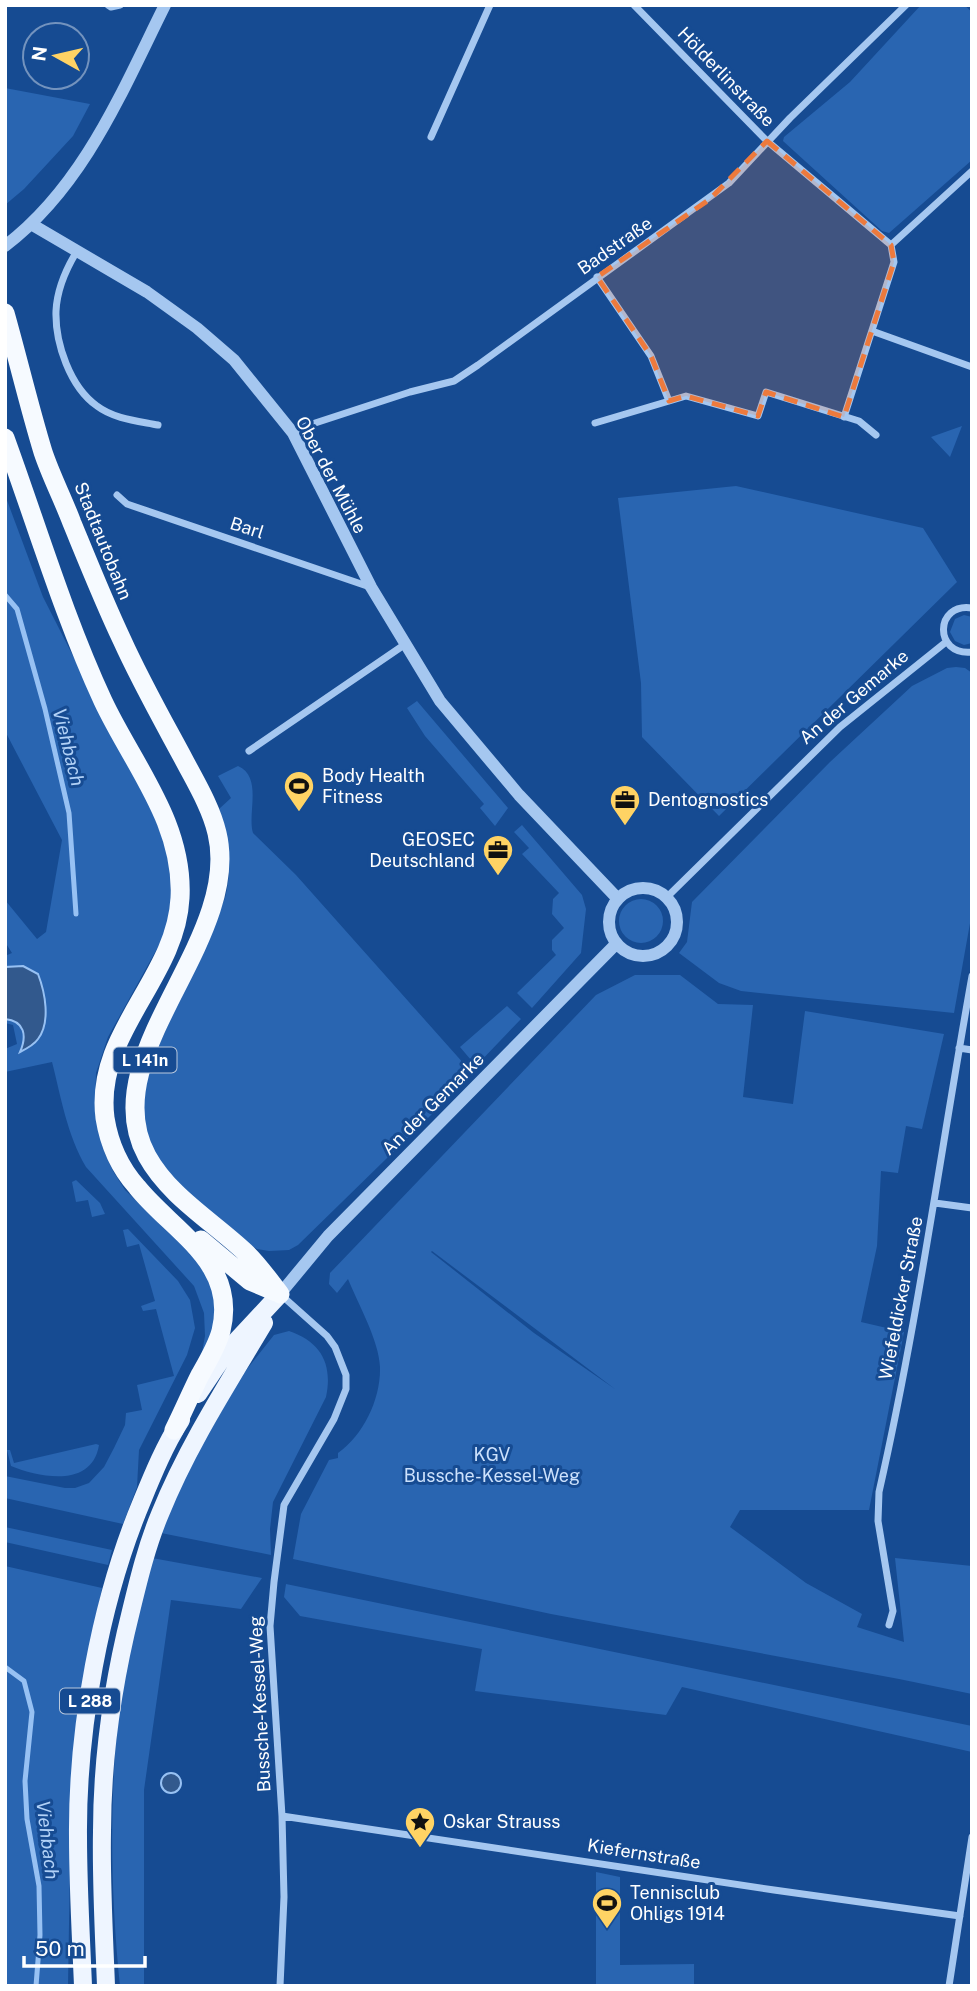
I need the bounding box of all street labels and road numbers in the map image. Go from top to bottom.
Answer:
street label: Hölderlinstraße [674,22,779,131]
street label: Badstraße [573,212,656,279]
street label: Ober der Mühle [292,413,371,537]
street label: Stadtautobahn [70,479,137,603]
street label: Barl [227,512,267,543]
street label: An der Gemarke [795,645,912,748]
road number: L 141n [114,1048,176,1072]
street label: An der Gemarke [377,1048,488,1159]
street label: Wiefeldicker Straße [874,1214,927,1381]
street label: Bussche-Kessel-Weg [244,1615,275,1793]
road number: L 288 [60,1688,120,1714]
street label: Kiefernstraße [586,1834,702,1873]

